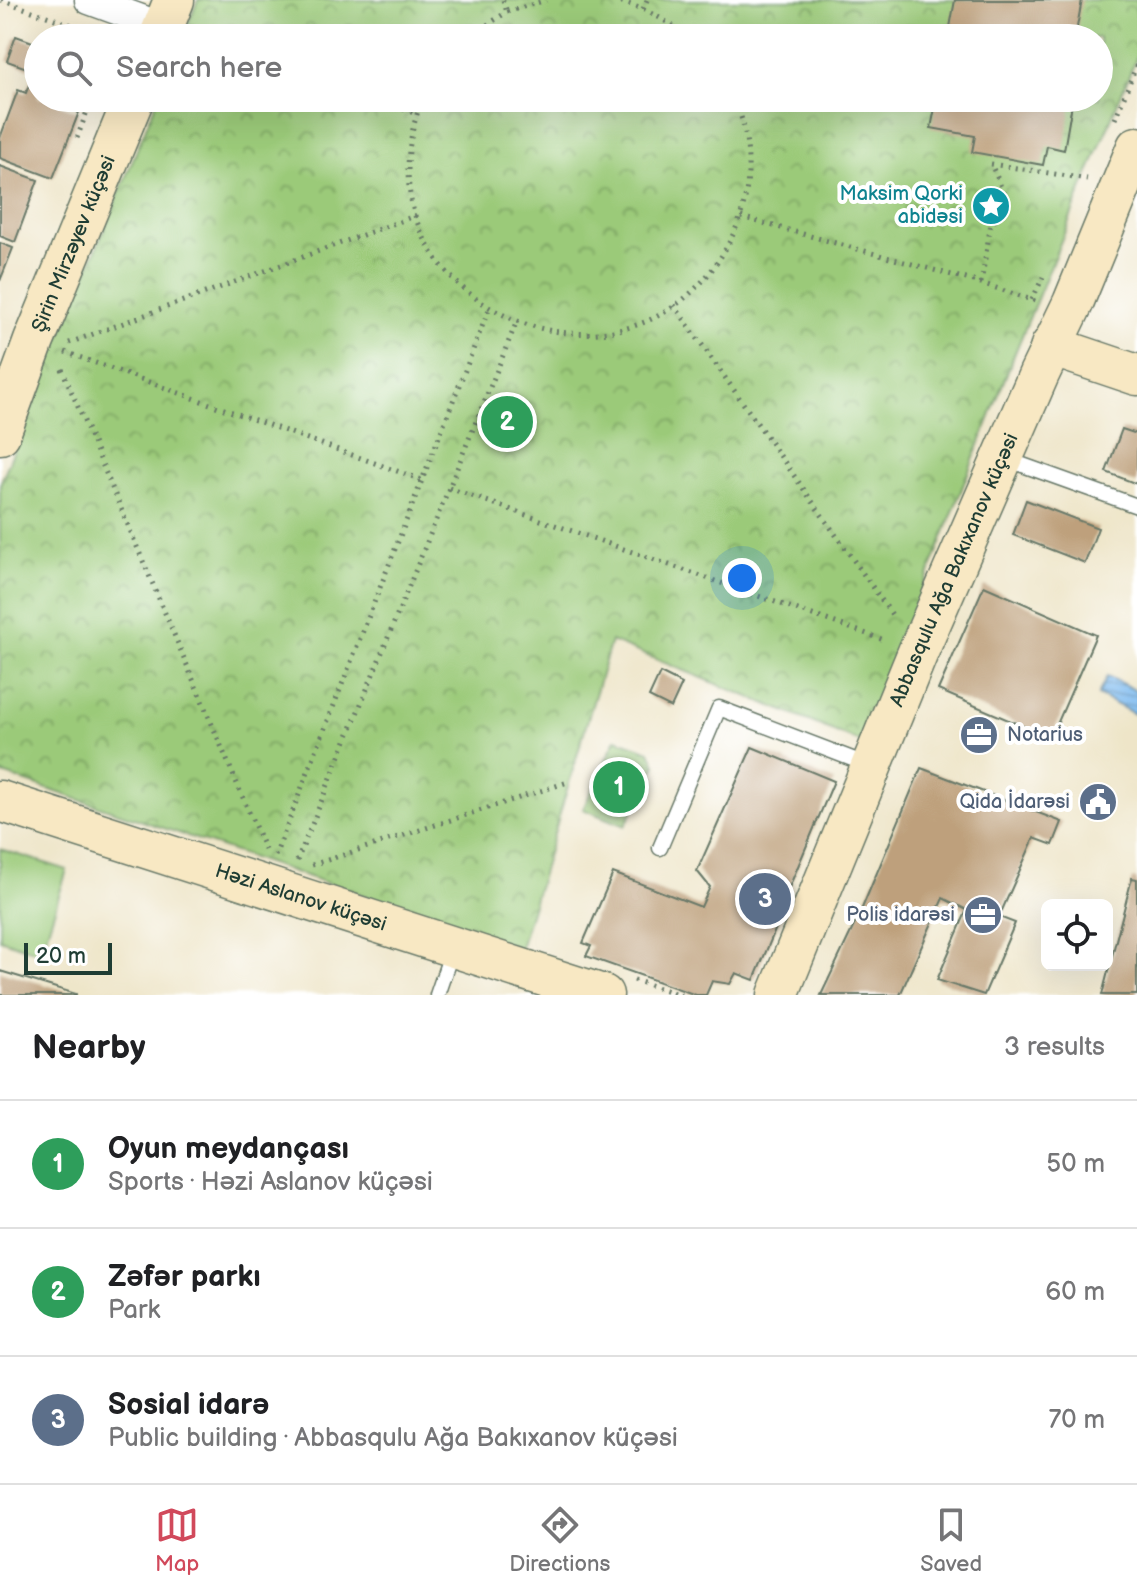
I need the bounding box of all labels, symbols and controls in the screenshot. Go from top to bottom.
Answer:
search box [24,24,1113,112]
icon: search [52,46,96,90]
text: Search here [116,50,282,86]
street label: Şirin Mirzəyev küçəsi [27,152,121,336]
place label: Maksim Qorki abidəsi [839,182,963,229]
place icon: Maksim Qorki abidəsi [970,185,1012,227]
pin: 2 [481,392,533,452]
street label: Abbasqulu Ağa Bakıxanov küçəsi [885,430,1024,710]
your location [722,558,762,598]
office icon: Notarius [958,714,1000,756]
place label: Notarius [1007,723,1083,747]
pin: 1 [593,757,645,817]
public building icon: Qida İdarəsi [1077,781,1119,823]
place label: Qida İdarəsi [959,789,1070,814]
street label: Həzi Aslanov küçəsi [212,859,390,937]
pin: 3 [739,869,791,929]
office icon: Polis idarəsi [962,894,1004,936]
map controls [1041,899,1113,971]
button: locate [1041,899,1113,971]
place label: Polis idarəsi [846,903,955,927]
scale bar [24,939,112,975]
text: 20 m [36,943,86,970]
text: Nearby [32,1027,146,1068]
text: 3 results [1004,1032,1105,1063]
text: Oyun meydançası [108,1131,349,1167]
text: 1 [53,1149,63,1180]
text: 50 m [1046,1149,1105,1180]
text: Sports · Həzi Aslanov küçəsi [108,1167,433,1198]
text: Zəfər parkı [108,1259,261,1295]
text: 2 [50,1277,66,1308]
text: 60 m [1045,1277,1105,1308]
text: Park [108,1295,160,1326]
text: Sosial idarə [108,1387,270,1423]
text: 3 [50,1405,66,1436]
text: 70 m [1048,1405,1105,1436]
text: Public building · Abbasqulu Ağa Bakıxanov küçəsi [108,1423,678,1454]
tab: Map [155,1503,199,1578]
tab: Directions [509,1503,610,1578]
tab: Saved [920,1503,982,1578]

